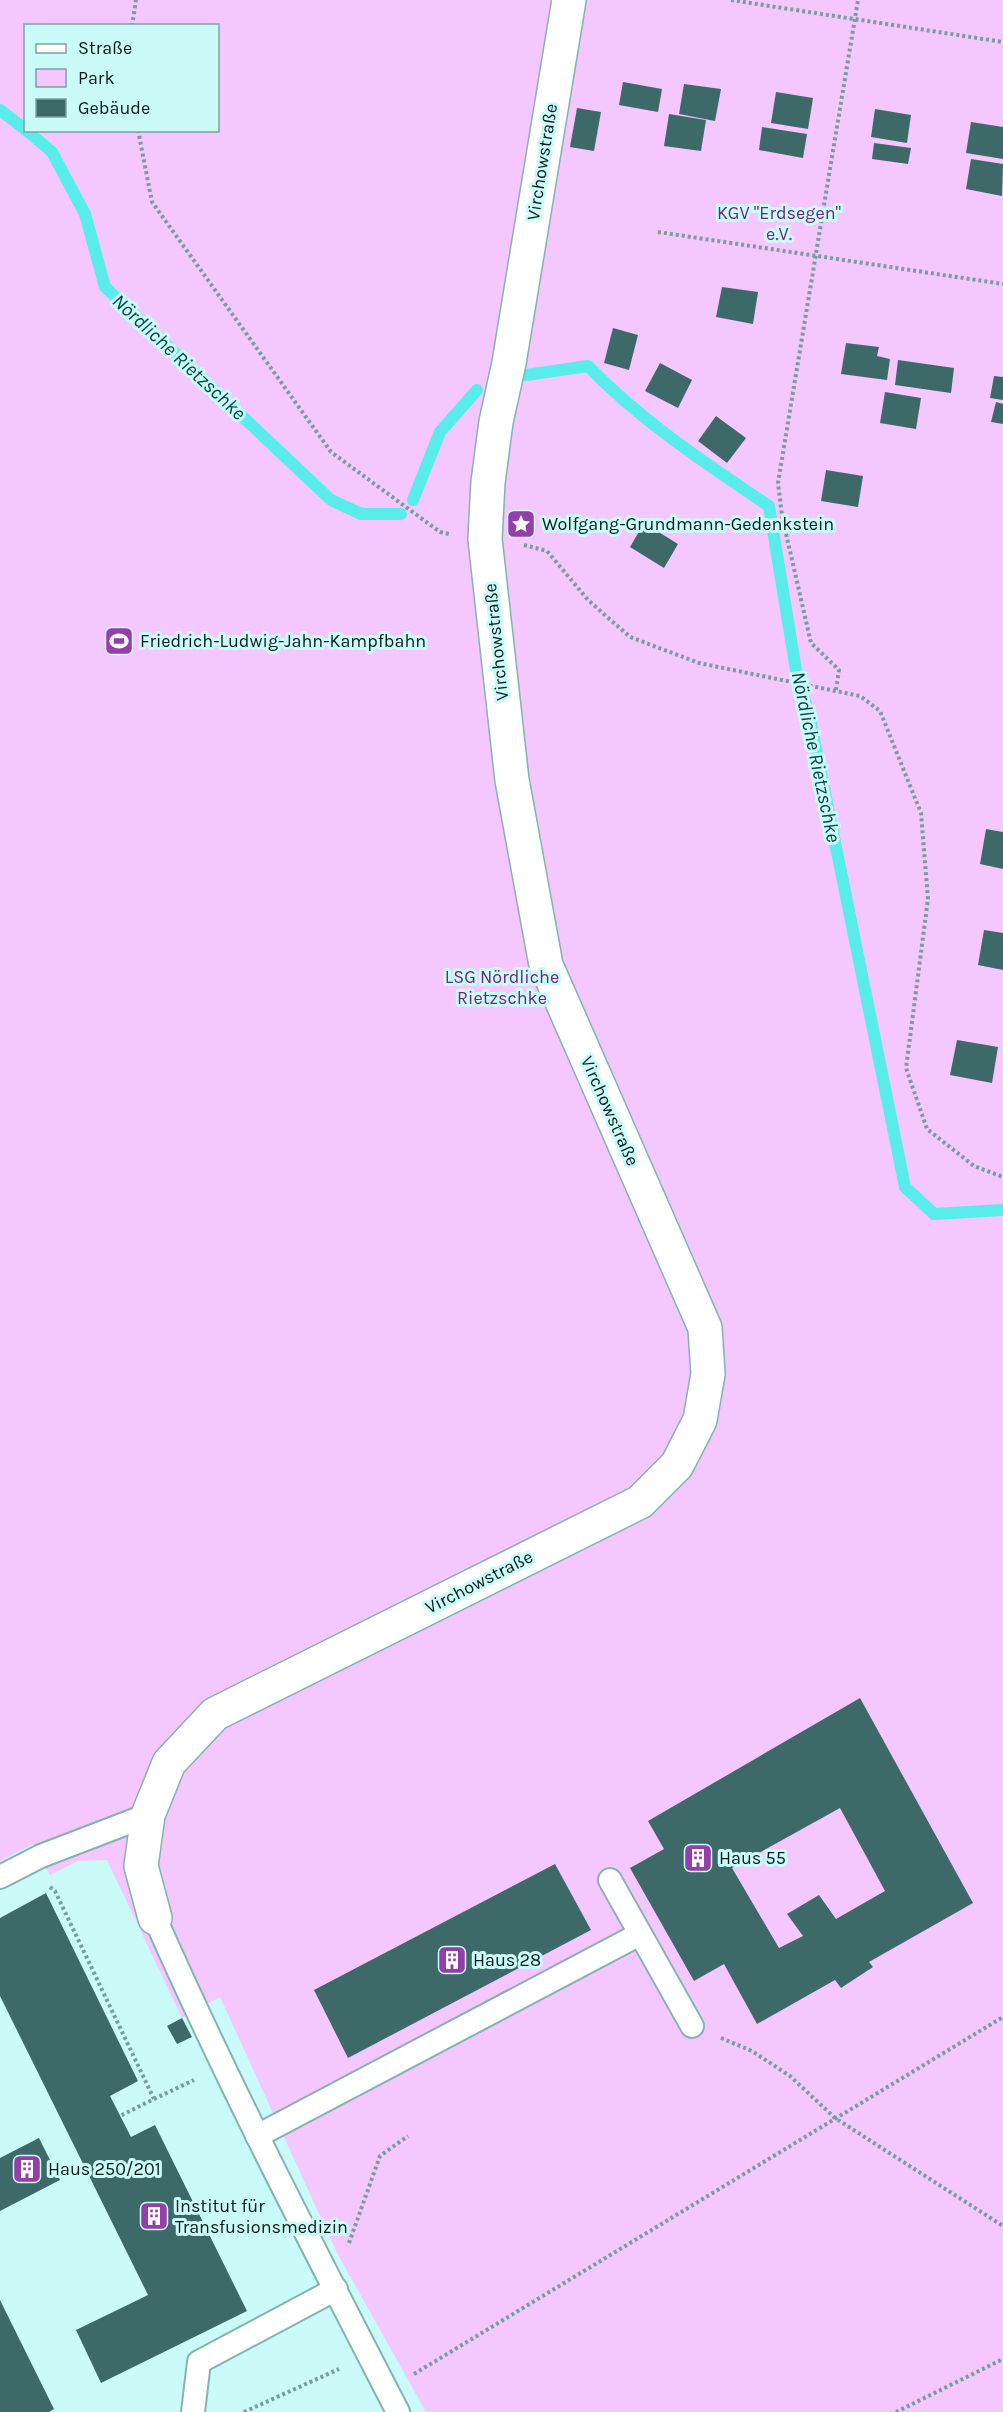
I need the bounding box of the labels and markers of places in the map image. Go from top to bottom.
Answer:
place icon: Wolfgang-Grundmann-Gedenkstein [505,508,537,540]
place label: Wolfgang-Grundmann-Gedenkstein [542,513,834,535]
sports icon: Friedrich-Ludwig-Jahn-Kampfbahn [103,625,135,657]
place label: Friedrich-Ludwig-Jahn-Kampfbahn [140,630,426,652]
building icon: Haus 55 [682,1842,714,1874]
place label: Haus 55 [719,1847,786,1869]
building icon: Haus 28 [436,1944,468,1976]
place label: Haus 28 [473,1949,541,1971]
building icon: Haus 250/201 [11,2153,43,2185]
place label: Haus 250/201 [48,2158,161,2180]
place label: Institut für Transfusionsmedizin [175,2195,348,2238]
building icon: Institut für Transfusionsmedizin [138,2200,170,2232]

